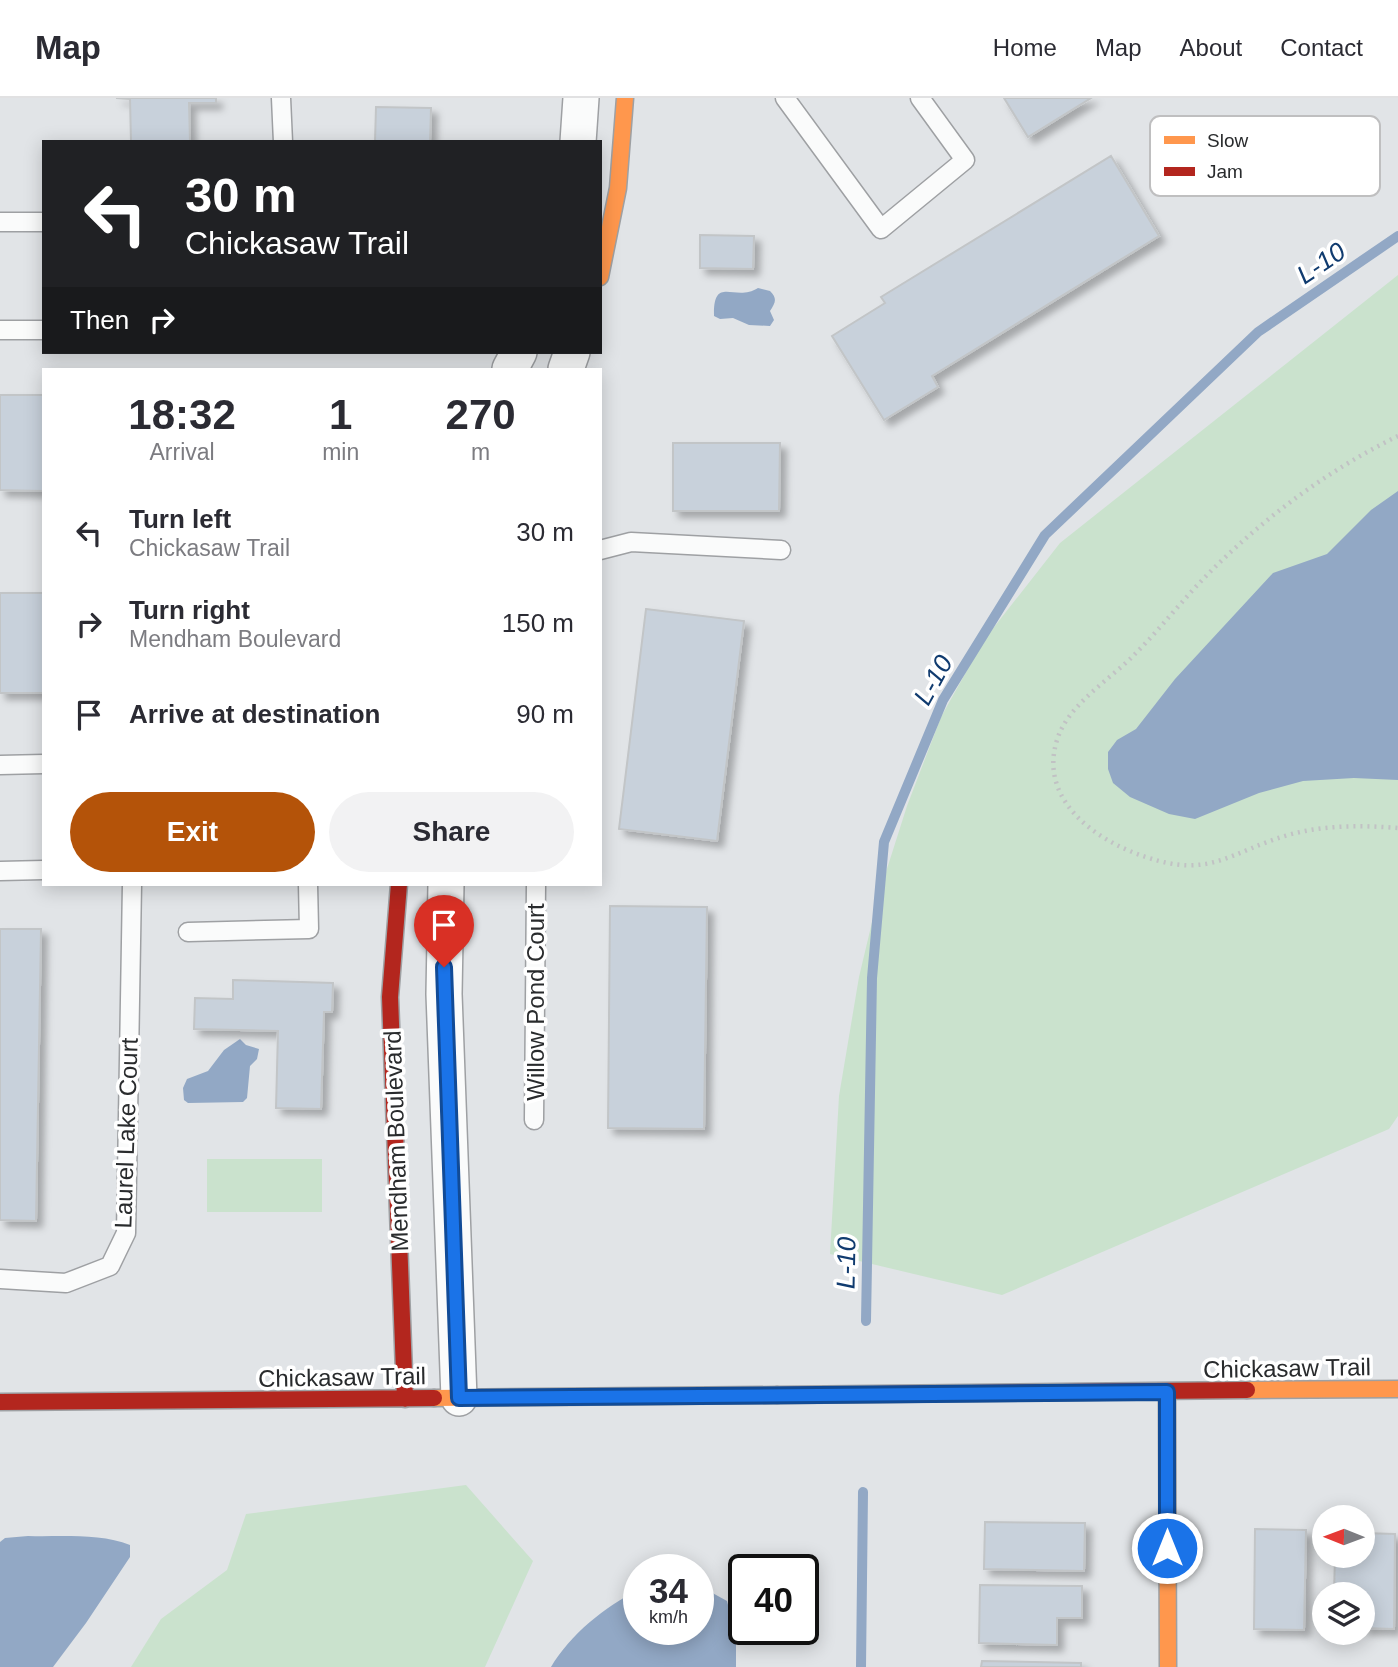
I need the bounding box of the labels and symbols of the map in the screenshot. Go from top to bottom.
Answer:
legend [1150,116,1380,196]
text: Slow [1207,130,1248,151]
text: Jam [1207,161,1243,182]
water label: L-10 [1291,236,1351,290]
water label: L-10 [907,650,959,710]
pin [414,895,474,967]
street label: Willow Pond Court [522,903,549,1101]
street label: Mendham Boulevard [379,1030,413,1252]
street label: Laurel Lake Court [109,1037,143,1229]
water label: L-10 [831,1236,861,1289]
street label: Chickasaw Trail [1203,1353,1371,1383]
street label: Chickasaw Trail [258,1362,426,1392]
north arrow [1312,1505,1376,1568]
position arrow [1130,1511,1204,1585]
speed limit sign: 40 [728,1554,819,1645]

